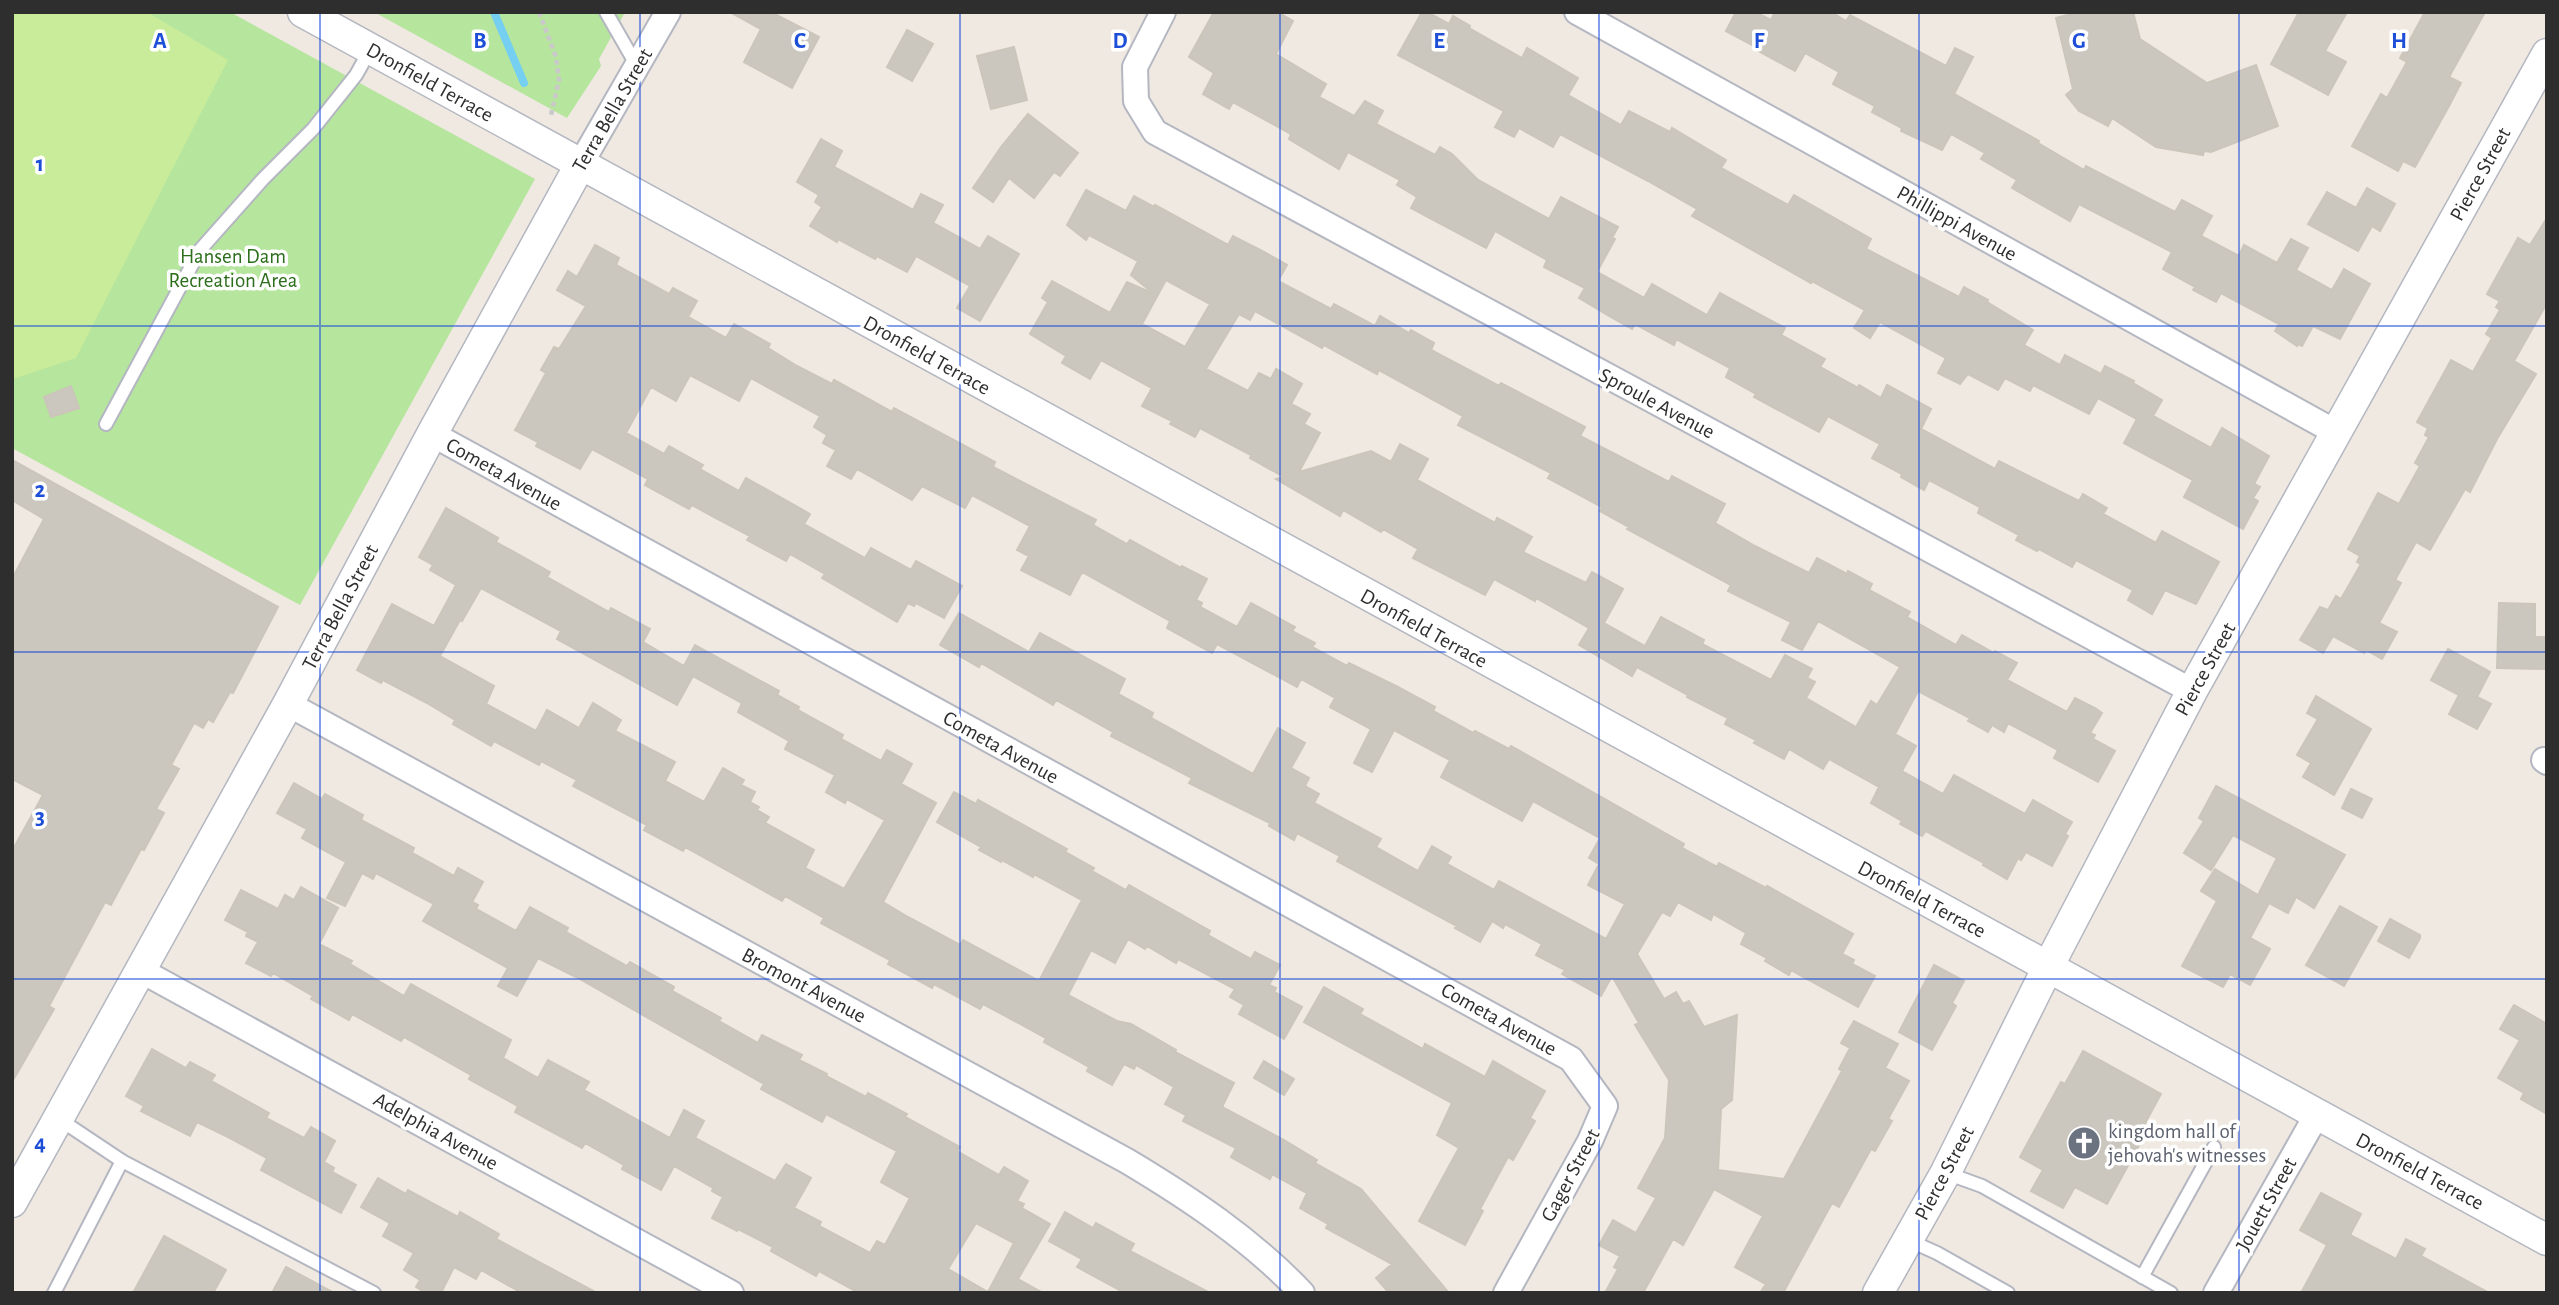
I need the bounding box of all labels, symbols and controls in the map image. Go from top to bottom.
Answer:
text: A [153,30,167,53]
text: B [473,30,487,53]
text: C [794,30,806,53]
text: D [1112,30,1128,53]
text: E [1433,30,1445,53]
text: F [1754,30,1765,53]
text: G [2072,30,2086,53]
text: H [2391,30,2407,53]
street label: Dronfield Terrace [363,39,497,126]
street label: Terra Bella Street [569,45,656,176]
street label: Pierce Street [2446,124,2515,224]
text: 1 [36,153,44,176]
street label: Phillippi Avenue [1893,182,2020,265]
park label: Hansen Dam Recreation Area [169,246,298,291]
street label: Dronfield Terrace [860,312,994,399]
street label: Sproule Avenue [1595,364,1718,443]
street label: Cometa Avenue [443,434,565,515]
text: 2 [35,479,46,502]
street label: Terra Bella Street [299,541,382,673]
street label: Dronfield Terrace [1357,585,1491,672]
street label: Pierce Street [2171,619,2240,719]
street label: Cometa Avenue [940,707,1062,788]
text: 3 [35,806,45,829]
street label: Dronfield Terrace [1854,857,1989,942]
street label: Bromont Avenue [738,944,869,1027]
street label: Cometa Avenue [1438,979,1560,1060]
street label: Adelphia Avenue [370,1089,501,1174]
place label: kingdom hall of jehovah's witnesses [2108,1121,2266,1166]
street label: Pierce Street [1911,1123,1978,1224]
church icon: kingdom hall of jehovah's witnesses [2065,1124,2103,1162]
street label: Gager Street [1537,1125,1604,1225]
street label: Dronfield Terrace [2352,1129,2487,1214]
text: 4 [34,1132,46,1155]
street label: Jouett Street [2232,1154,2301,1254]

